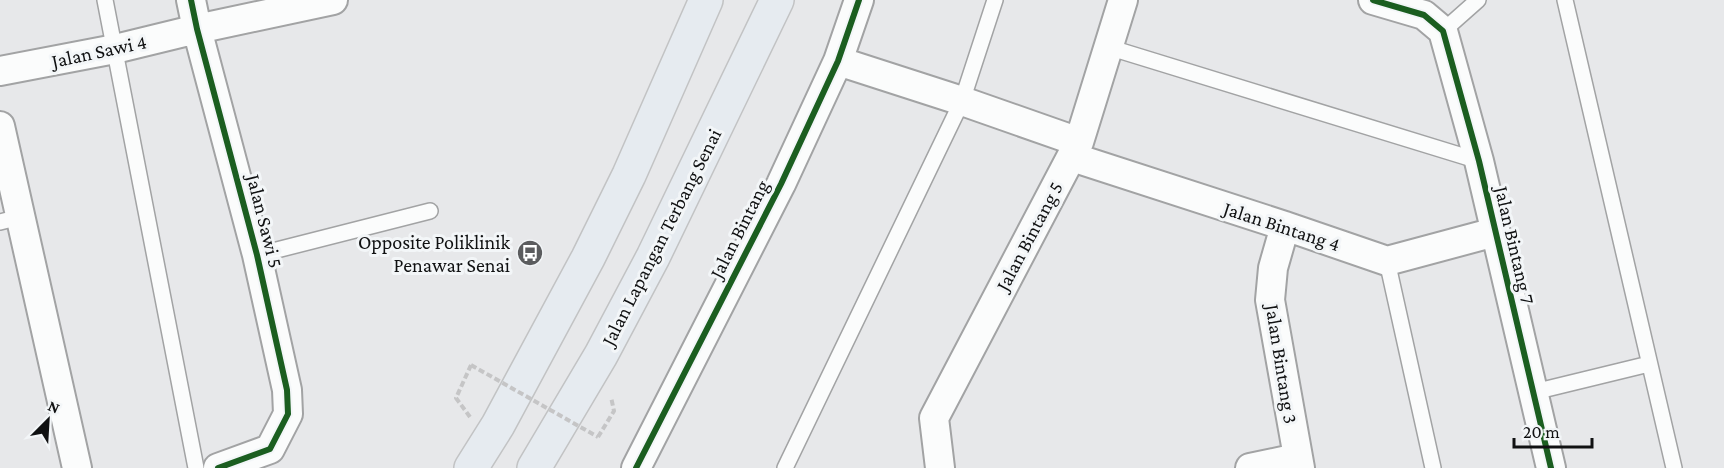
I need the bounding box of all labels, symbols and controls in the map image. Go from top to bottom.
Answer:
street label: Jalan Sawi 4 [47,30,149,73]
street label: Jalan Lapangan Terbang Senai [596,125,726,351]
street label: Jalan Sawi 5 [241,170,287,270]
street label: Jalan Bintang [704,176,774,284]
street label: Jalan Bintang 5 [990,178,1068,297]
street label: Jalan Bintang 7 [1489,182,1539,306]
street label: Jalan Bintang 4 [1219,196,1343,256]
place label: Opposite Poliklinik Penawar Senai [358,231,510,276]
bus stop icon: Opposite Poliklinik Penawar Senai [515,238,545,268]
street label: Jalan Bintang 3 [1260,301,1302,425]
north arrow [18,390,78,450]
text: N [45,397,62,417]
scale bar [1514,411,1592,449]
text: 20 m [1523,422,1560,442]

